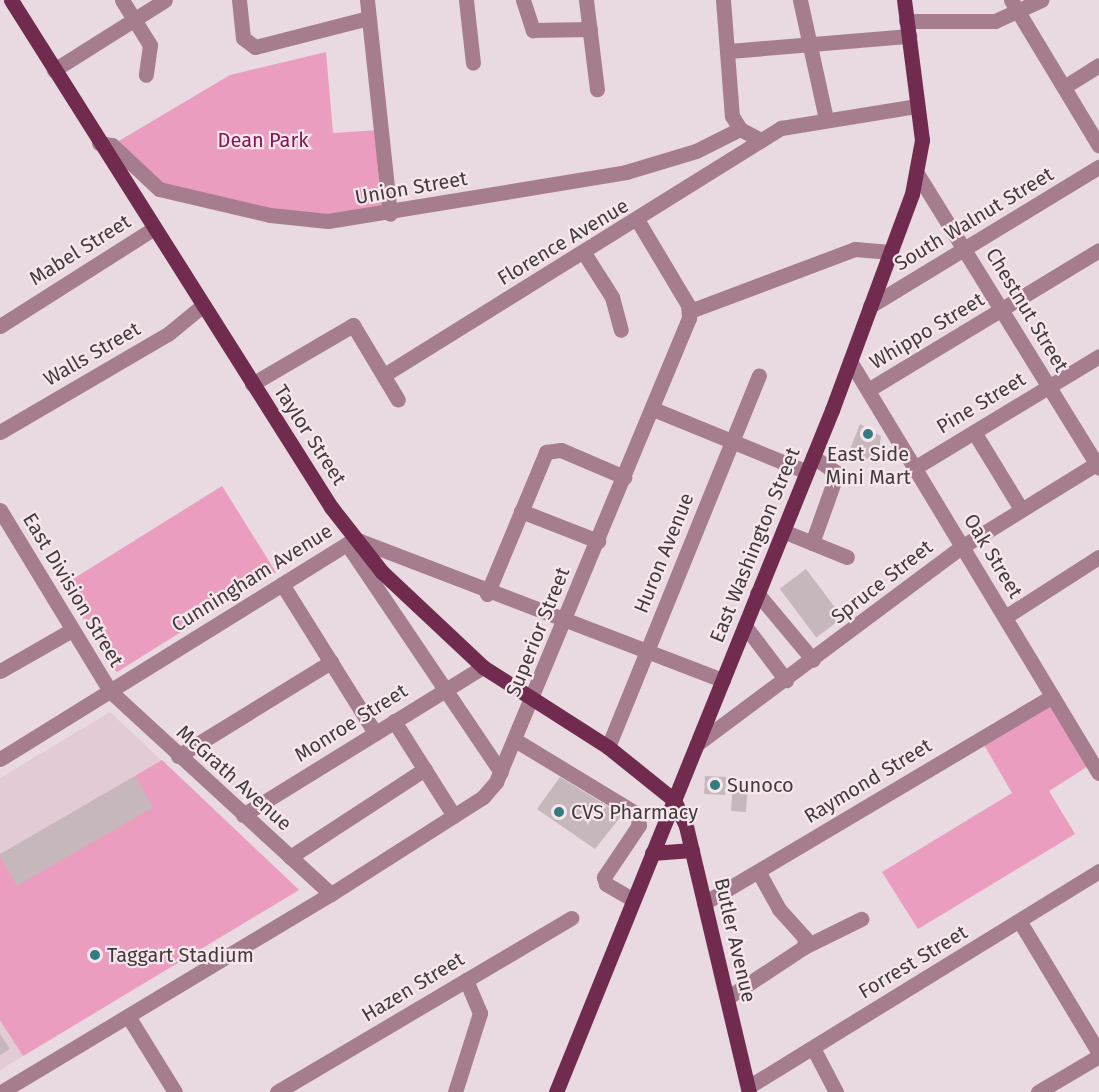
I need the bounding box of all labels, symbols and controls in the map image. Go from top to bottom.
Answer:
park label: Dean Park [218,128,308,152]
street label: South Walnut Street [890,162,1058,276]
street label: Union Street [353,166,469,210]
street label: Florence Avenue [493,193,633,291]
street label: Mabel Street [25,209,135,291]
street label: Chestnut Street [981,244,1073,376]
street label: Whippo Street [866,288,988,374]
street label: Walls Street [40,317,144,391]
street label: Pine Street [932,367,1030,439]
street label: Taylor Street [269,380,351,490]
marker: East Side Mini Mart [861,427,875,441]
place label: East Side Mini Mart [825,443,911,490]
street label: East Washington Street [705,444,805,646]
street label: Huron Avenue [629,489,699,617]
street label: East Division Street [18,509,128,671]
street label: Oak Street [958,509,1028,603]
street label: Cunningham Avenue [167,519,337,637]
street label: Spruce Street [827,535,937,629]
street label: Superior Street [501,564,575,700]
street label: Monroe Street [290,679,412,767]
street label: McGrath Avenue [172,720,296,836]
street label: Raymond Street [800,734,936,828]
place label: Sunoco [727,773,794,797]
marker: Sunoco [708,778,722,792]
place label: CVS Pharmacy [571,800,698,824]
marker: CVS Pharmacy [552,805,566,819]
street label: Butler Avenue [709,875,761,1005]
street label: Forrest Street [854,920,972,1004]
place label: Taggart Stadium [107,943,254,967]
street label: Hazen Street [357,947,469,1027]
marker: Taggart Stadium [88,948,102,962]

